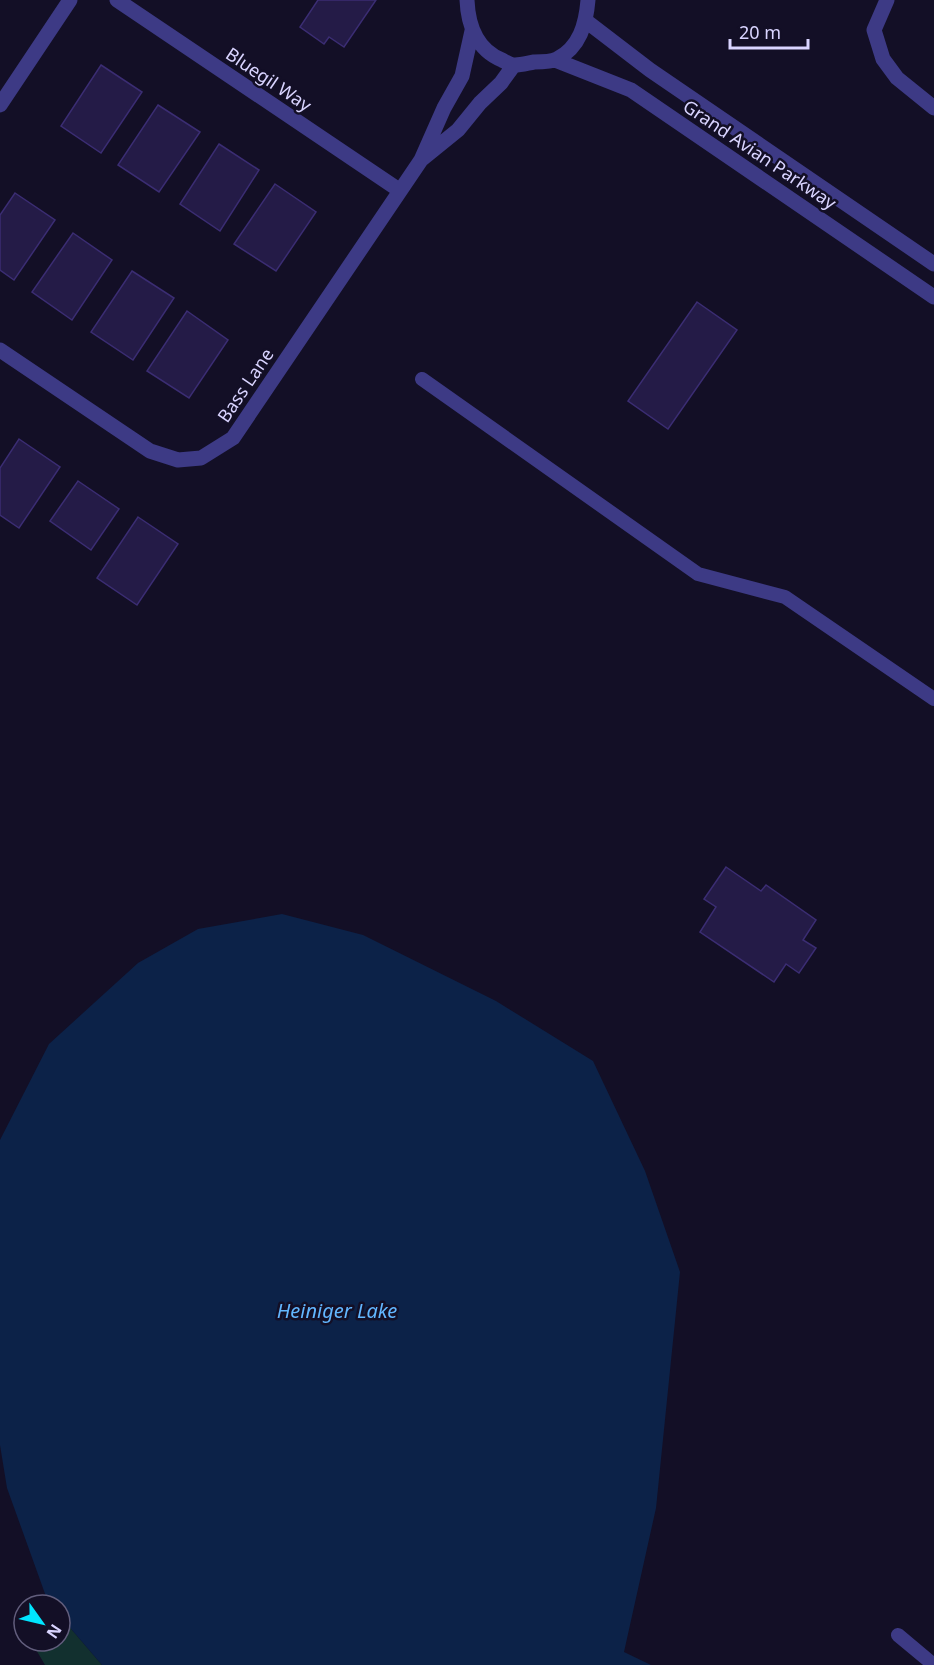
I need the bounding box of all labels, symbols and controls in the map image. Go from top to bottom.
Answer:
scale bar [730,12,808,50]
text: 20 m [739,20,781,44]
street label: Bluegil Way [222,42,317,117]
street label: Grand Avian Parkway [679,94,842,215]
street label: Bass Lane [211,343,279,427]
water label: Heiniger Lake [277,1297,397,1324]
north arrow [12,1593,72,1653]
text: N [42,1620,67,1643]

